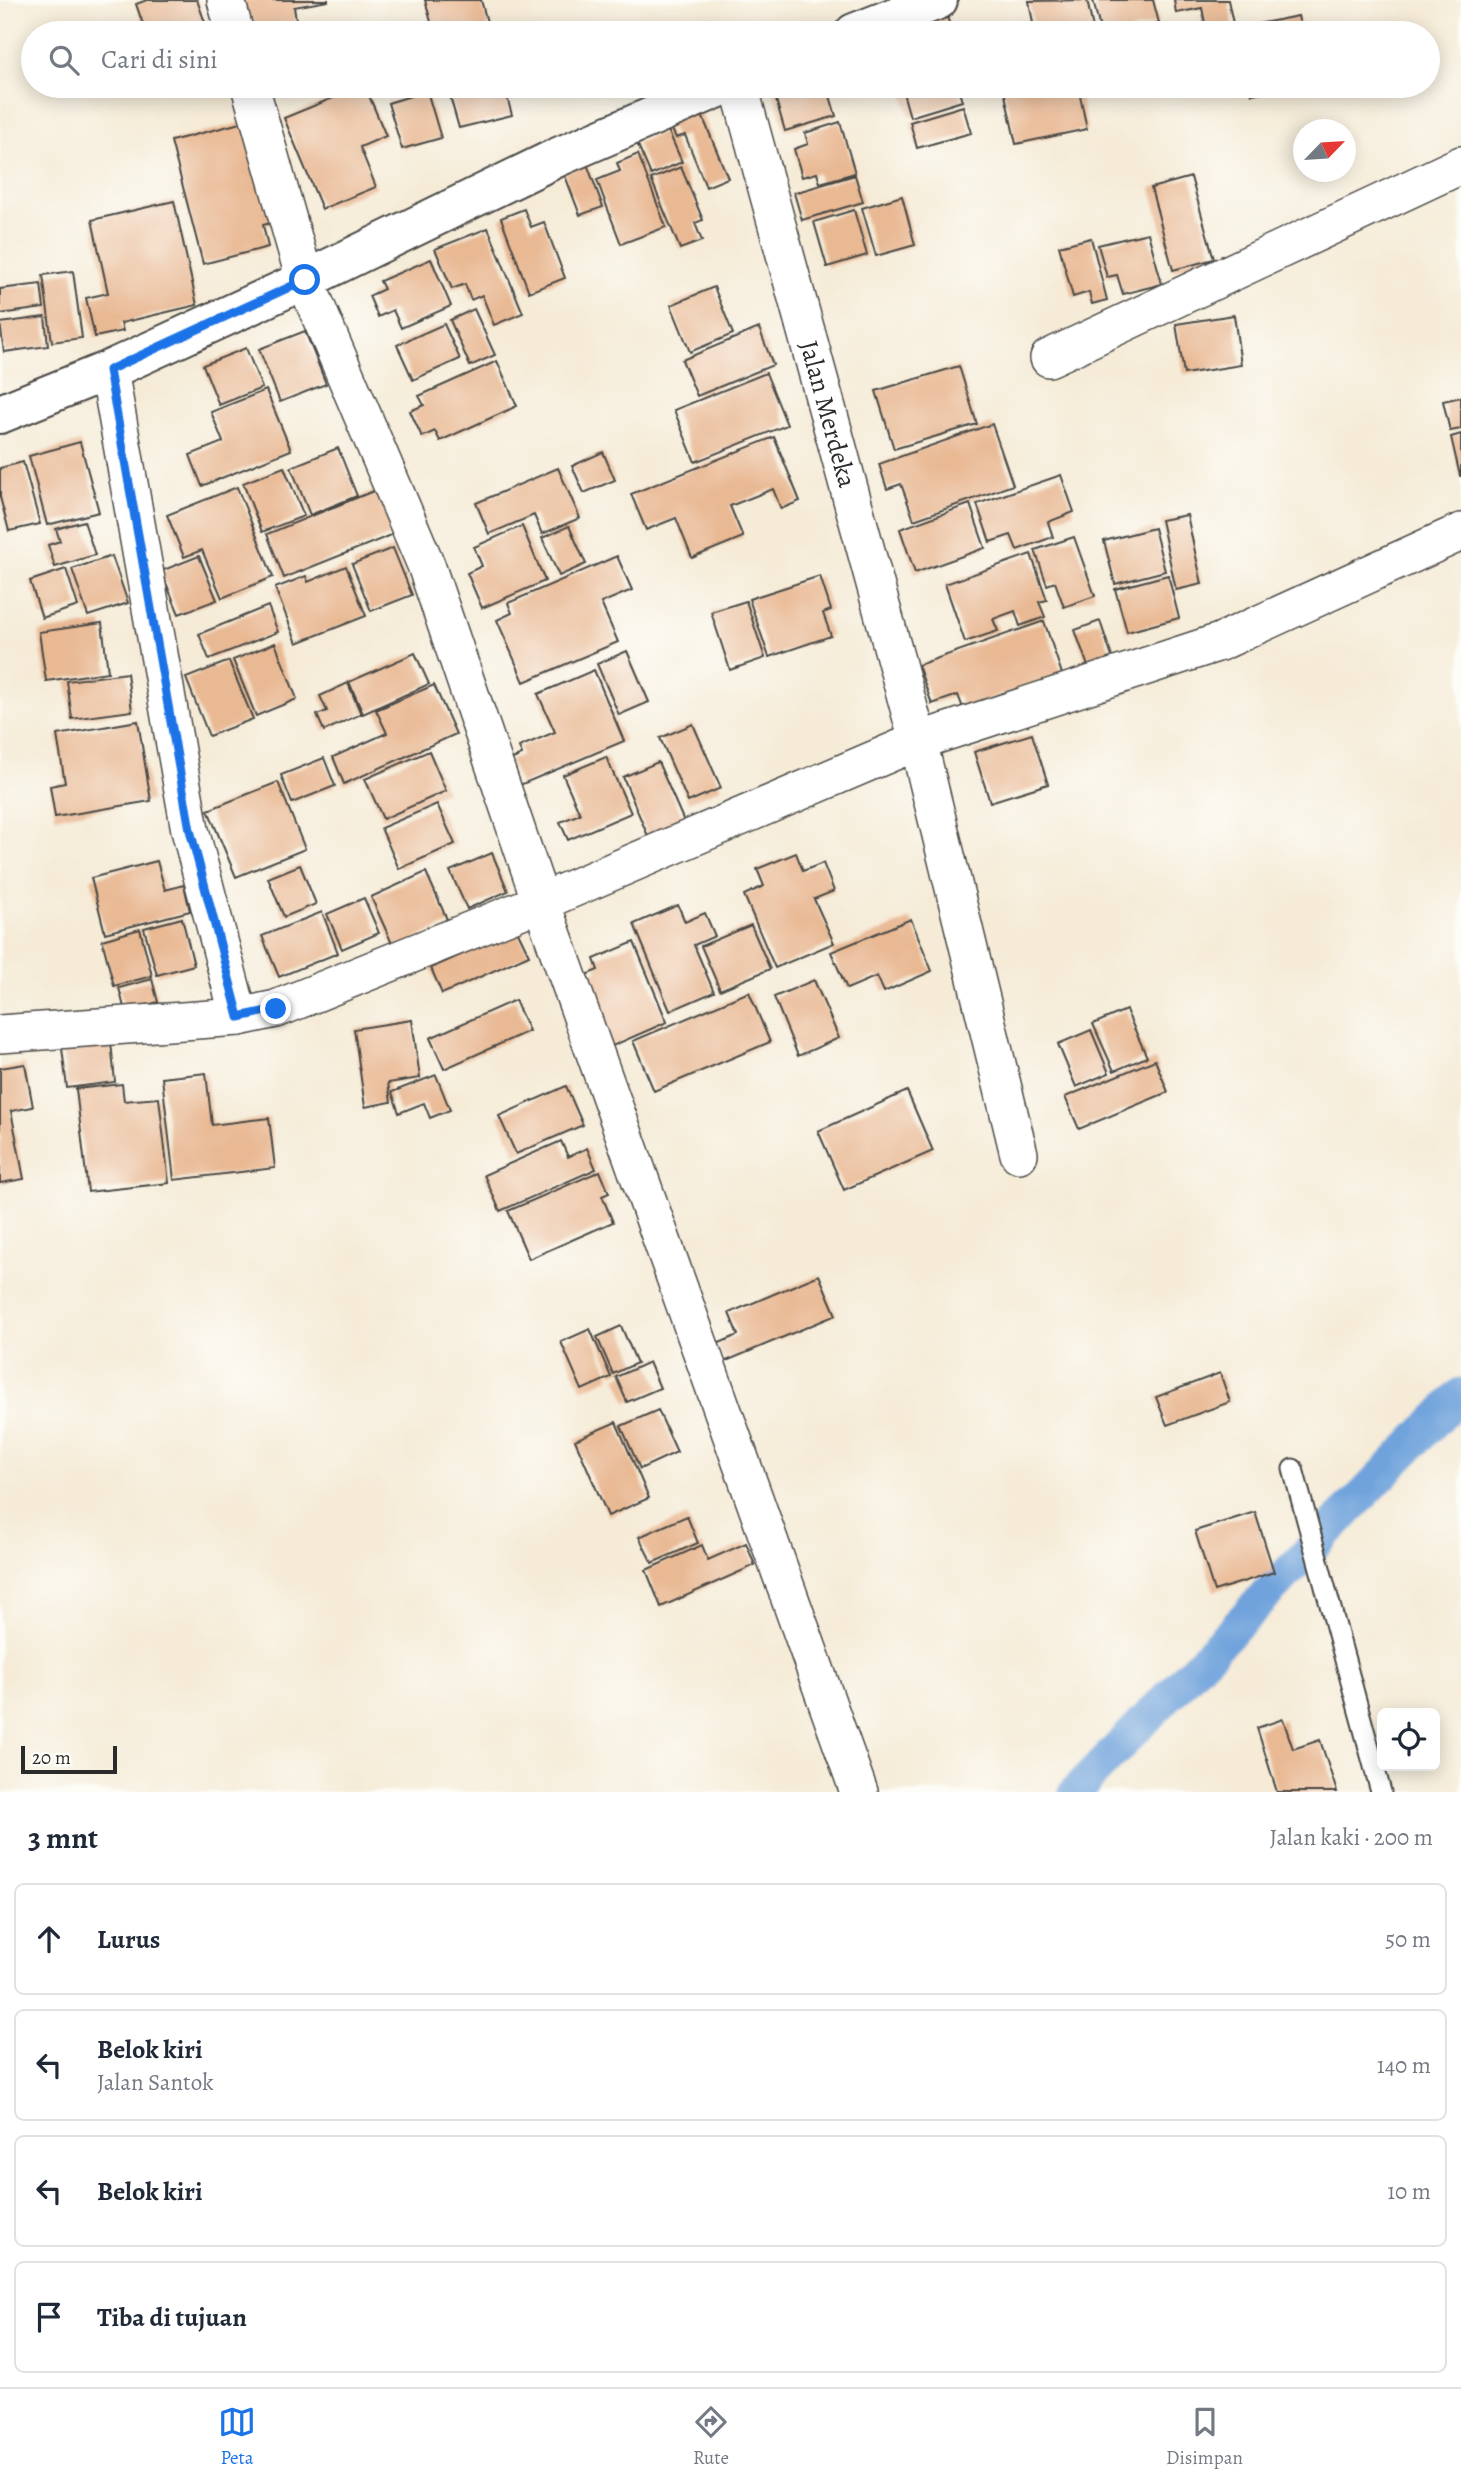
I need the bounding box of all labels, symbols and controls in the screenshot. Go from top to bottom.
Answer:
search box [21,21,1440,98]
icon: search [45,41,83,79]
text: Cari di sini [101,42,218,77]
north arrow [1293,119,1356,182]
route start [289,264,320,295]
street label: Jalan Merdeka [792,337,865,491]
route end [260,993,291,1024]
map controls [1377,1708,1440,1771]
button: locate [1377,1708,1440,1771]
scale bar [21,1743,117,1775]
text: 20 m [32,1745,71,1771]
text: 3 mnt [28,1818,98,1858]
text: Jalan kaki · 200 m [1270,1822,1433,1853]
icon: ahead [30,1920,68,1958]
text: Lurus [97,1922,160,1957]
text: 50 m [1385,1924,1431,1955]
text: Belok kiri [97,2032,203,2067]
icon: left [30,2046,68,2084]
text: 140 m [1377,2050,1431,2081]
text: Jalan Santok [97,2067,214,2098]
icon: left [30,2172,68,2210]
text: Belok kiri [97,2174,203,2209]
text: 10 m [1387,2176,1431,2207]
icon: arrive [30,2298,68,2336]
text: Tiba di tujuan [97,2300,247,2335]
tab: Peta [218,2403,256,2471]
tab: Rute [692,2403,730,2471]
tab: Disimpan [1166,2403,1243,2471]

